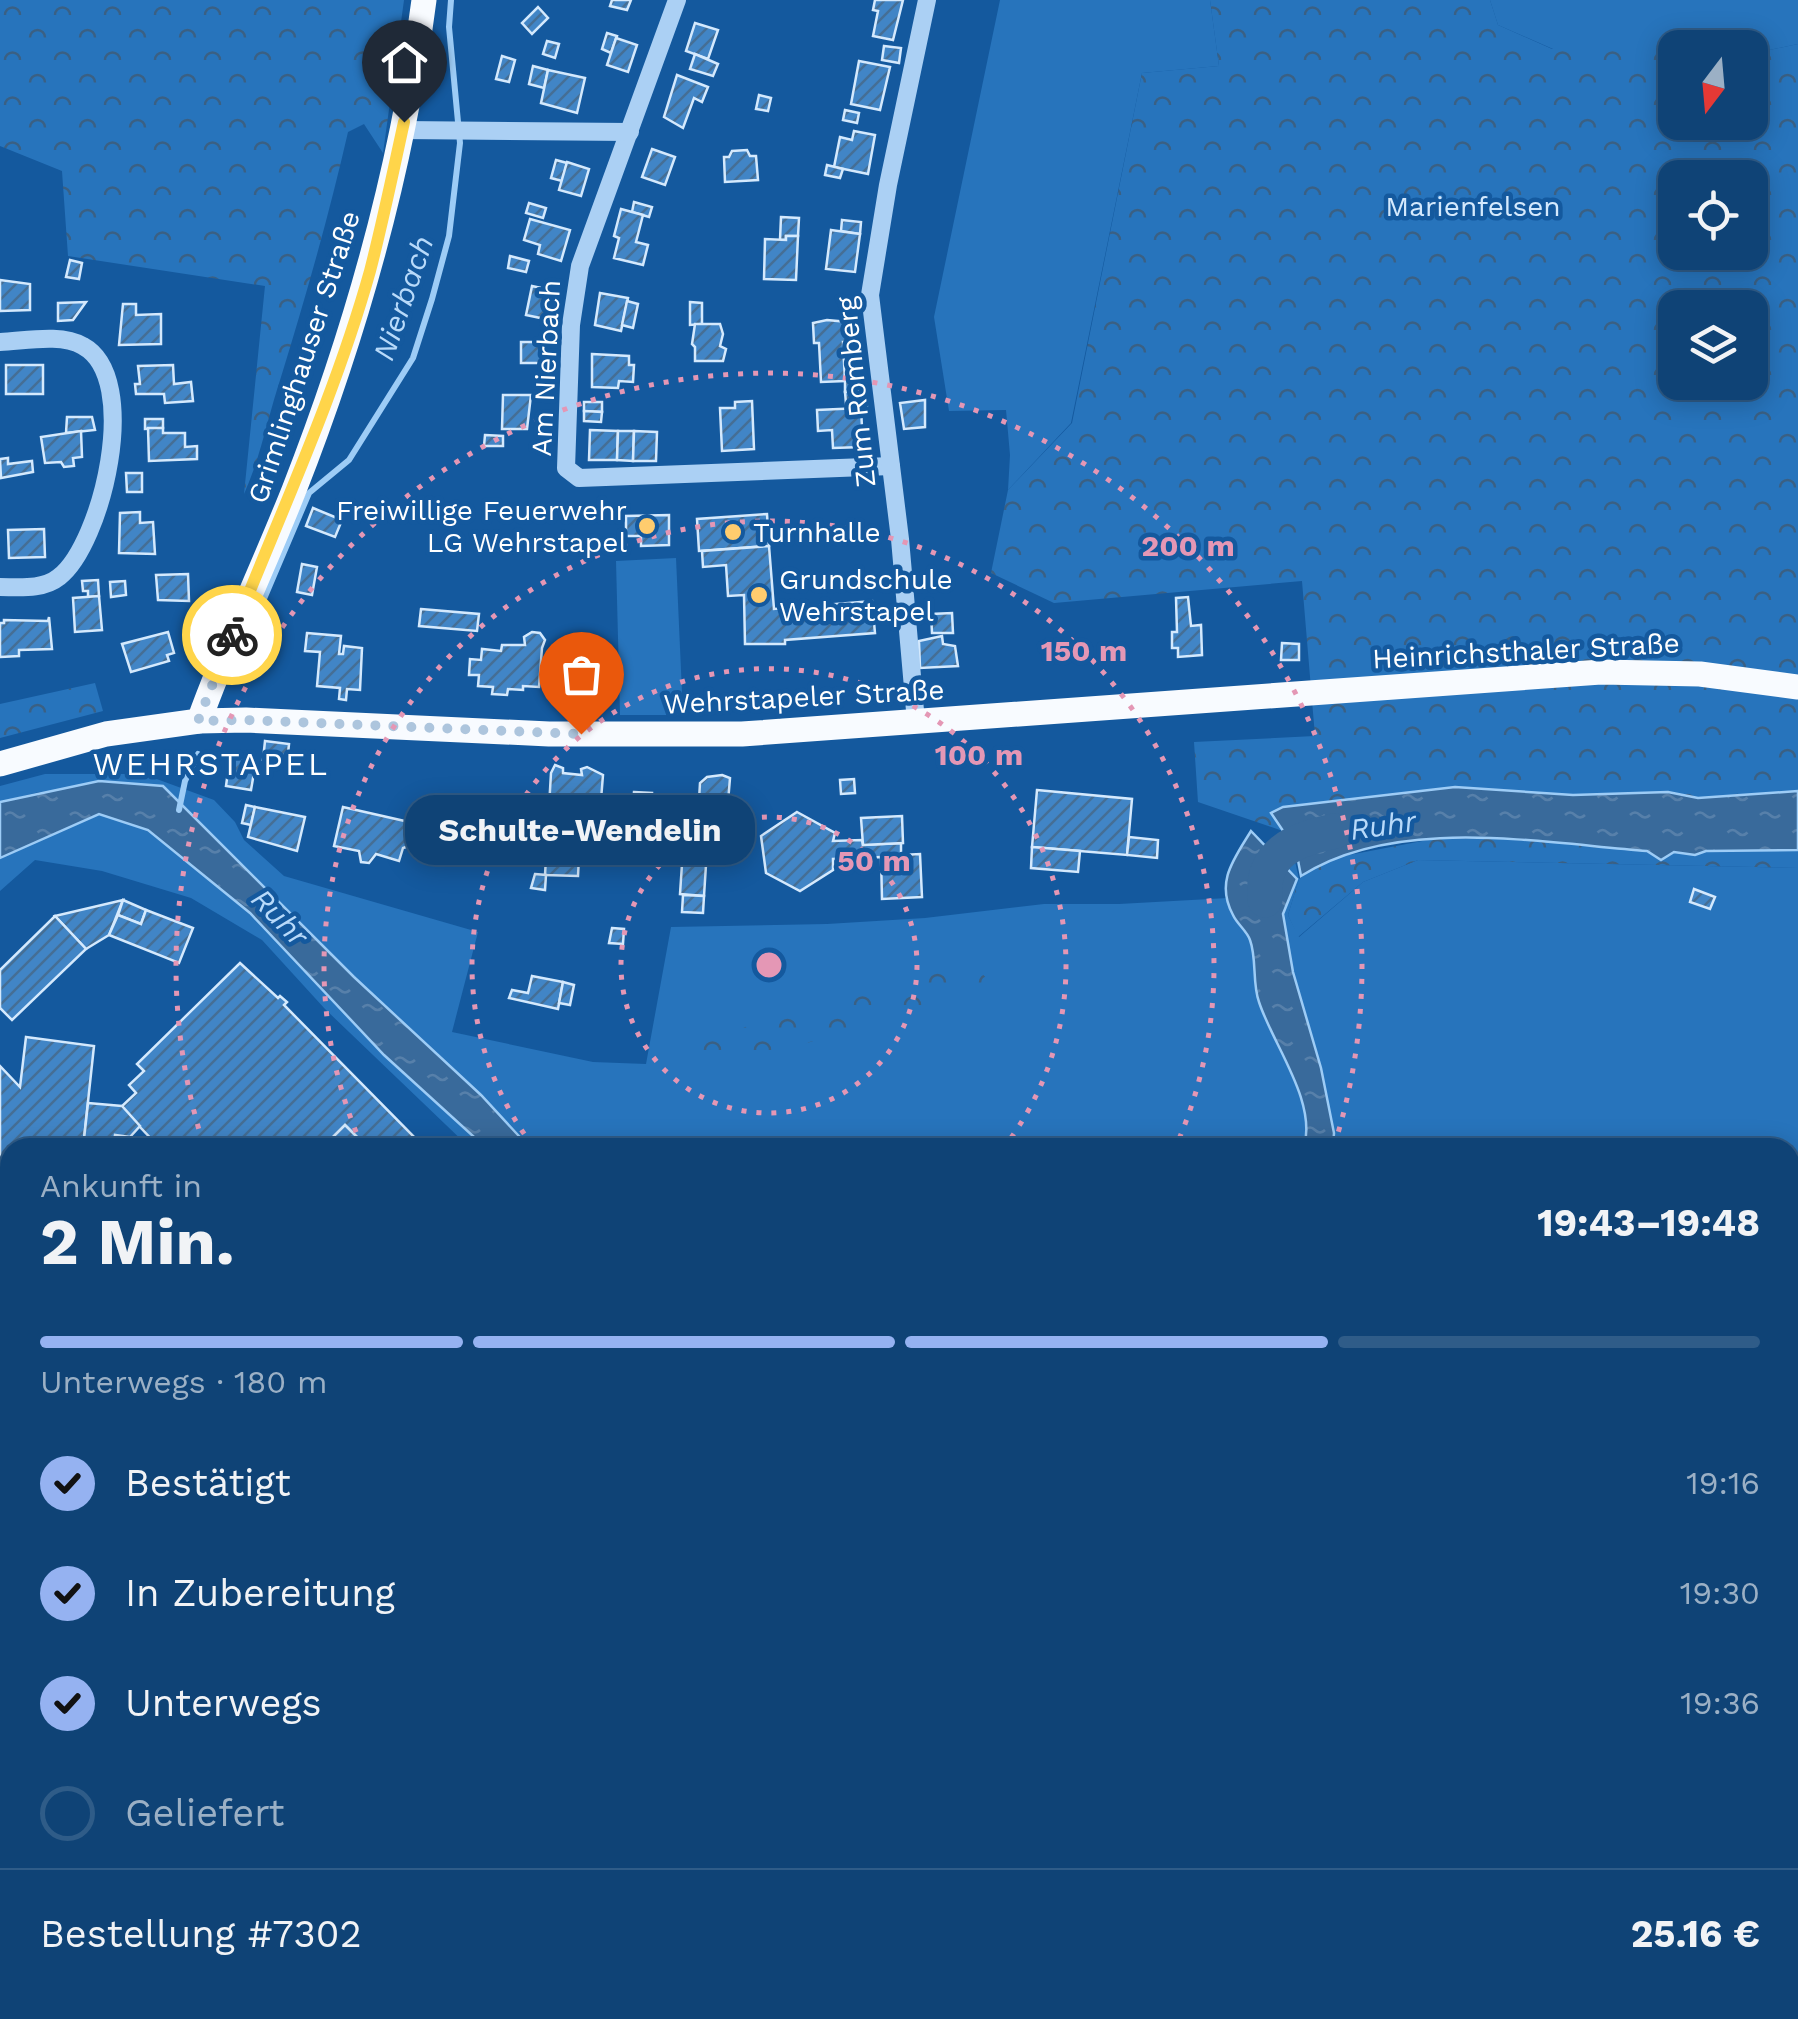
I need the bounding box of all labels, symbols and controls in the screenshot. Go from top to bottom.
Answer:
pin [362,20,447,123]
north arrow [1658,30,1768,140]
map controls [1658,30,1768,400]
icon: home [377,35,432,90]
button: locate [1658,160,1768,270]
park label: Marienfelsen [1385,190,1561,223]
street label: Grimlinghauser Straße [241,207,367,507]
water label: Nierbach [365,231,441,365]
street label: Am Nierbach [525,279,567,457]
button: layers [1658,290,1768,400]
street label: Zum Romberg [830,295,882,489]
place label: Freiwillige Feuerwehr LG Wehrstapel [336,494,627,559]
marker: Freiwillige Feuerwehr LG Wehrstapel [636,515,658,537]
place label: Turnhalle [753,516,881,549]
marker: Turnhalle [722,521,744,543]
text: 200 m [1141,528,1235,563]
place label: Grundschule Wehrstapel [779,563,953,628]
marker: Grundschule Wehrstapel [748,584,770,606]
courier [182,585,282,685]
icon: bike [205,608,260,663]
street label: Heinrichsthaler Straße [1371,626,1681,676]
pin [539,632,624,735]
text: 150 m [1041,633,1127,668]
icon: bag [554,647,609,702]
street label: Wehrstapeler Straße [663,673,945,721]
text: 100 m [935,737,1023,772]
district label: WEHRSTAPEL [92,745,330,783]
callout: Schulte-Wendelin [406,794,756,864]
water label: Ruhr [1348,803,1420,847]
text: Schulte-Wendelin [439,811,721,849]
text: 50 m [837,843,911,878]
water label: Ruhr [244,881,317,954]
centre of rings [751,947,787,983]
text: Ankunft in [40,1167,202,1205]
text: 19:43–19:48 [1537,1201,1760,1245]
text: 2 Min. [40,1204,235,1280]
text: Unterwegs · 180 m [40,1363,328,1401]
icon: check [40,1456,95,1511]
text: Bestätigt [125,1461,291,1505]
text: 19:16 [1686,1464,1760,1502]
icon: check [40,1566,95,1621]
text: In Zubereitung [125,1571,395,1615]
text: 19:30 [1680,1574,1760,1612]
icon: check [40,1676,95,1731]
text: Unterwegs [125,1681,322,1725]
text: 19:36 [1680,1684,1760,1722]
text: Geliefert [125,1791,285,1835]
text: Bestellung #7302 [40,1912,362,1956]
text: 25.16 € [1631,1912,1760,1956]

